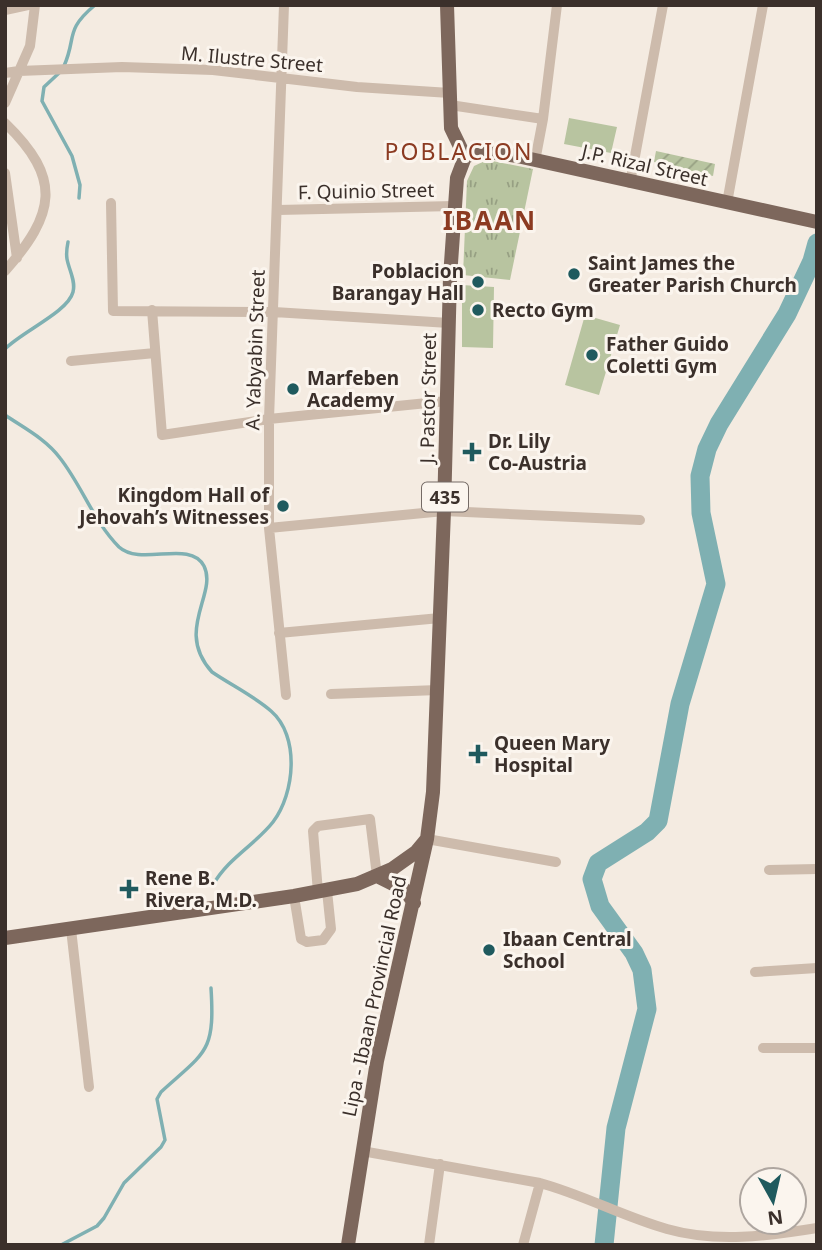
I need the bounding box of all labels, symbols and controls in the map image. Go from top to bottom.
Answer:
street label: M. Ilustre Street [180,40,324,78]
district label: POBLACION [385,135,533,167]
street label: J.P. Rizal Street [578,137,711,192]
street label: F. Quinio Street [298,177,435,205]
district label: IBAAN [443,202,537,238]
place label: Saint James the Greater Parish Church [588,250,797,298]
place label: Poblacion Barangay Hall [332,258,464,306]
marker: Saint James the Greater Parish Church [566,266,582,282]
street label: A. Yabyabin Street [239,269,271,431]
marker: Poblacion Barangay Hall [470,274,486,290]
place label: Recto Gym [492,297,594,323]
marker: Recto Gym [470,302,486,318]
place label: Father Guido Coletti Gym [606,331,729,379]
street label: J. Pastor Street [414,332,442,466]
marker: Father Guido Coletti Gym [584,347,600,363]
place label: Marfeben Academy [307,365,399,413]
marker: Marfeben Academy [285,381,301,397]
place label: Dr. Lily Co-Austria [488,428,587,476]
marker: Dr. Lily Co-Austria [462,442,482,462]
place label: Kingdom Hall of Jehovah’s Witnesses [77,482,271,530]
road number: 435 [422,482,468,512]
marker: Kingdom Hall of Jehovah’s Witnesses [275,498,291,514]
place label: Queen Mary Hospital [494,730,610,778]
marker: Queen Mary Hospital [468,744,488,764]
place label: Rene B. Rivera, M.D. [145,865,257,913]
street label: Lipa - Ibaan Provincial Road [336,873,412,1119]
marker: Rene B. Rivera, M.D. [119,879,139,899]
place label: Ibaan Central School [503,926,632,974]
marker: Ibaan Central School [481,942,497,958]
north arrow [738,1166,808,1236]
text: N [766,1204,785,1232]

